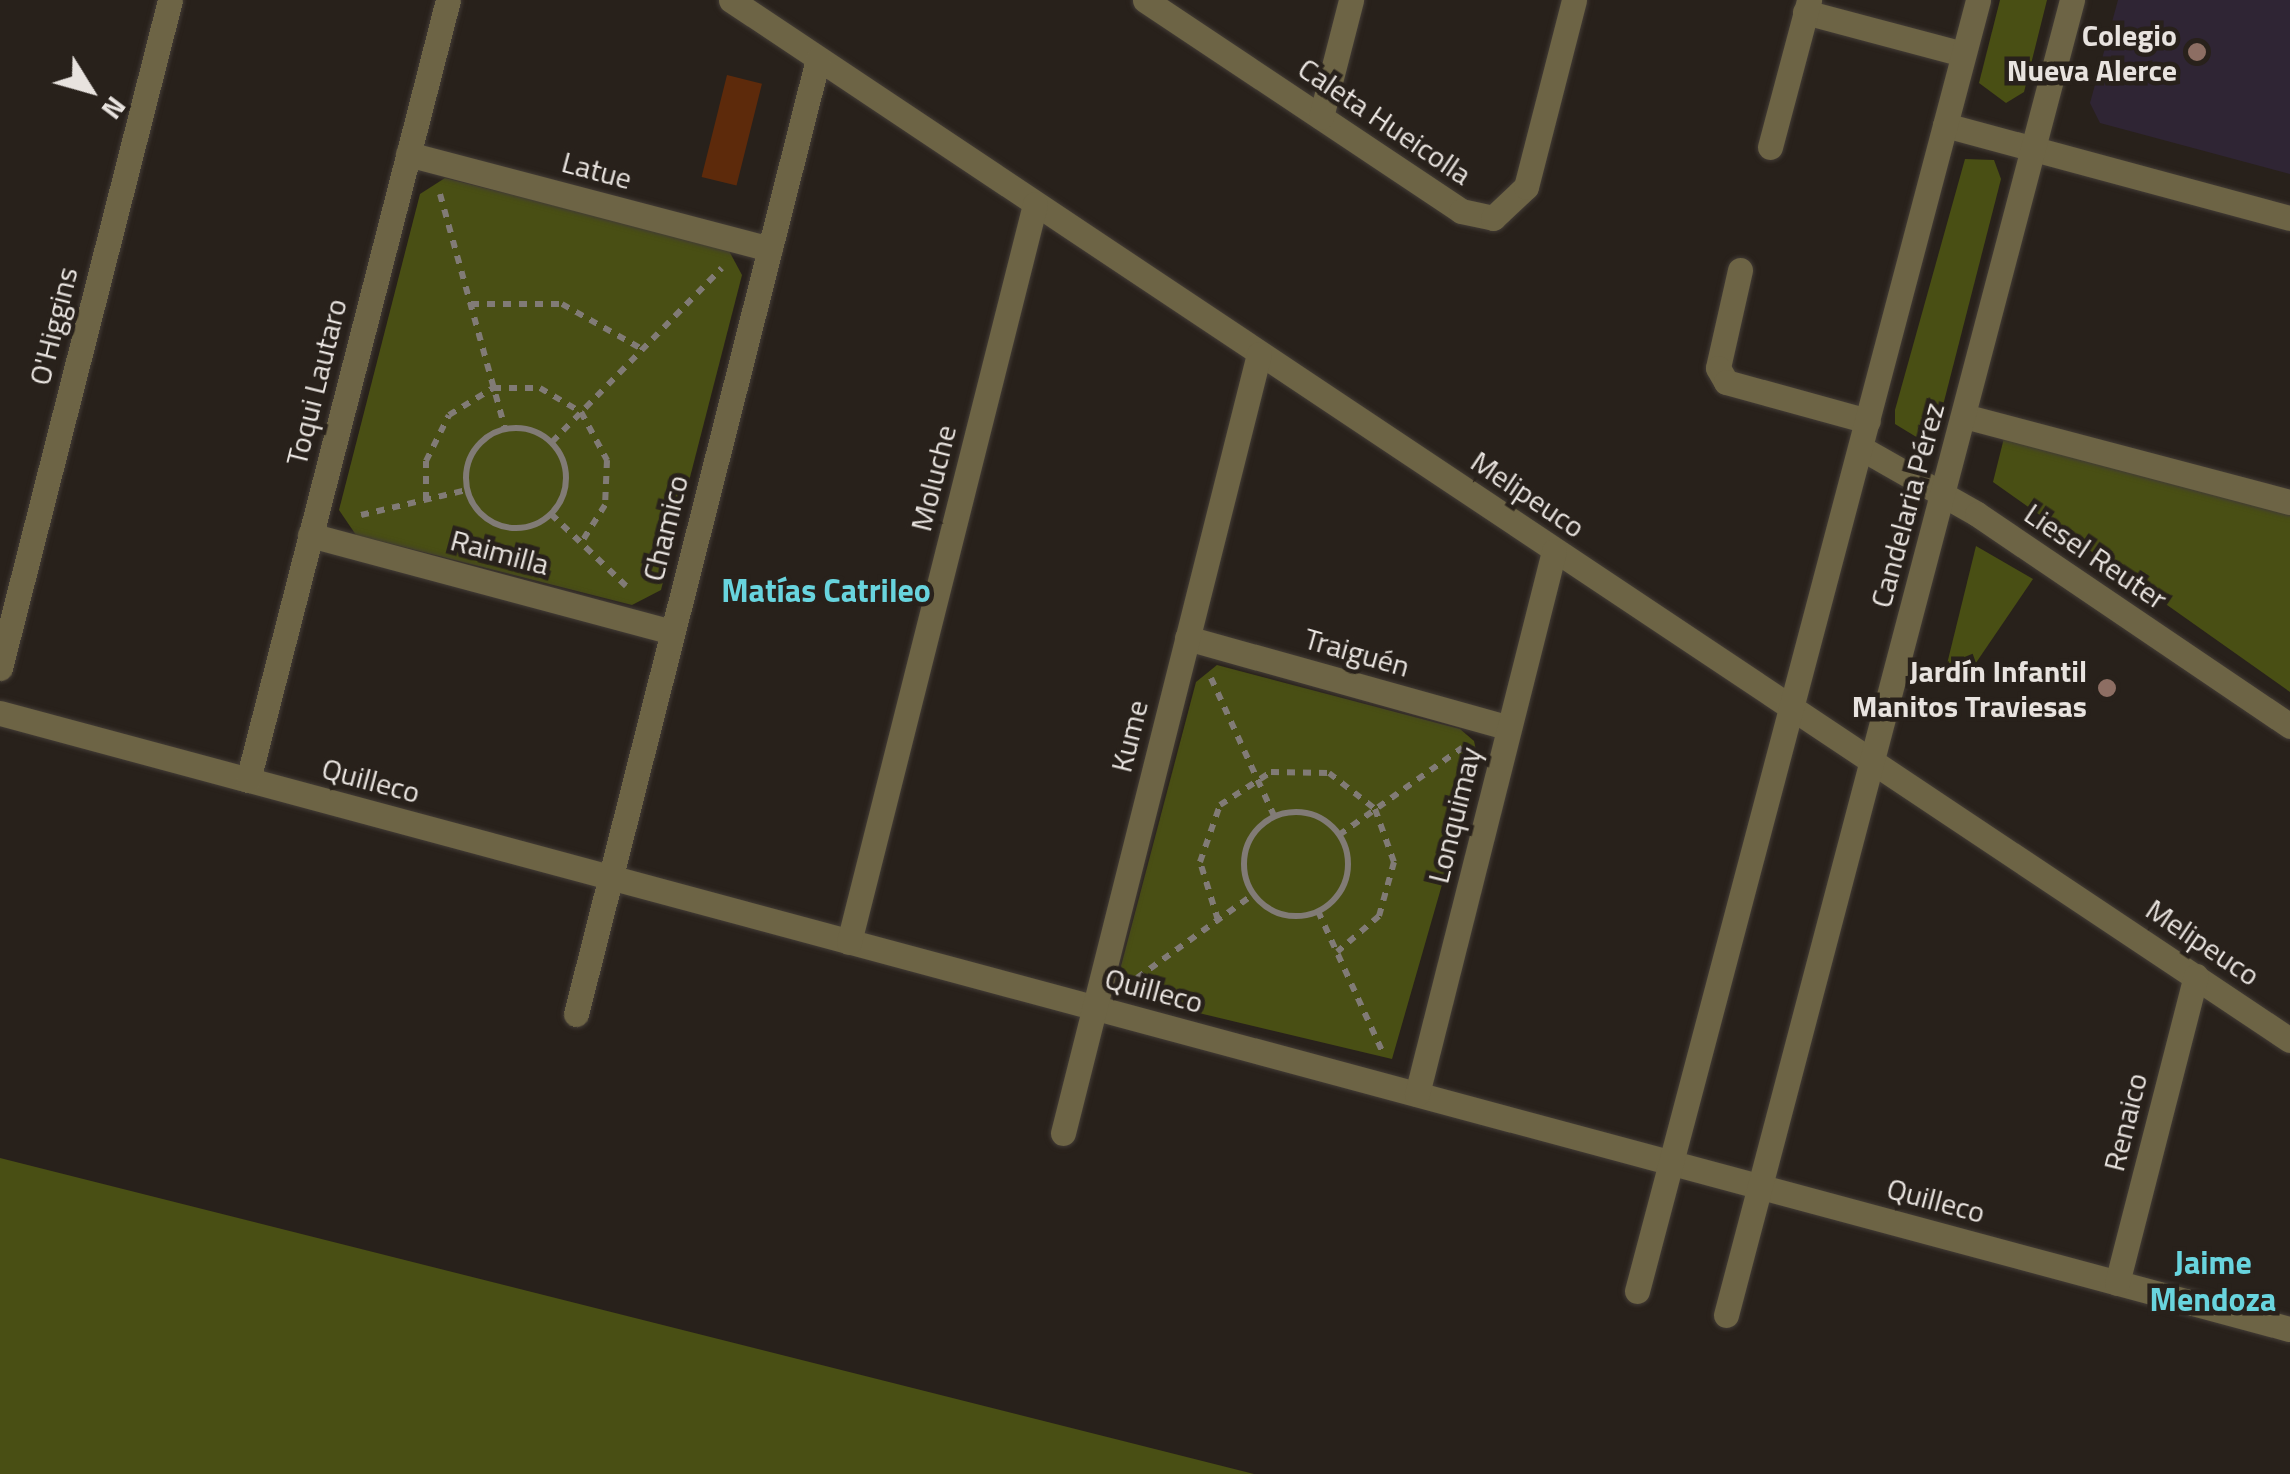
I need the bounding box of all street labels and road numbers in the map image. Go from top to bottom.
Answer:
street label: Caleta Hueicolla [1292,50,1478,192]
street label: Latue [558,143,636,197]
street label: O'Higgins [21,263,85,389]
street label: Toqui Lautaro [278,295,354,469]
street label: Candelaria Pérez [1862,399,1952,611]
street label: Moluche [902,421,964,535]
street label: Melipeuco [1464,443,1592,545]
street label: Chamico [634,471,696,585]
street label: Liesel Reuter [2018,495,2174,617]
street label: Raimilla [447,522,553,582]
street label: Traiguén [1300,620,1414,684]
street label: Kume [1103,696,1155,776]
street label: Lonquimay [1420,743,1488,887]
street label: Quilleco [318,750,424,810]
street label: Melipeuco [2139,891,2267,993]
street label: Quilleco [1101,960,1207,1020]
street label: Renaico [2095,1069,2155,1175]
street label: Quilleco [1883,1170,1989,1230]

